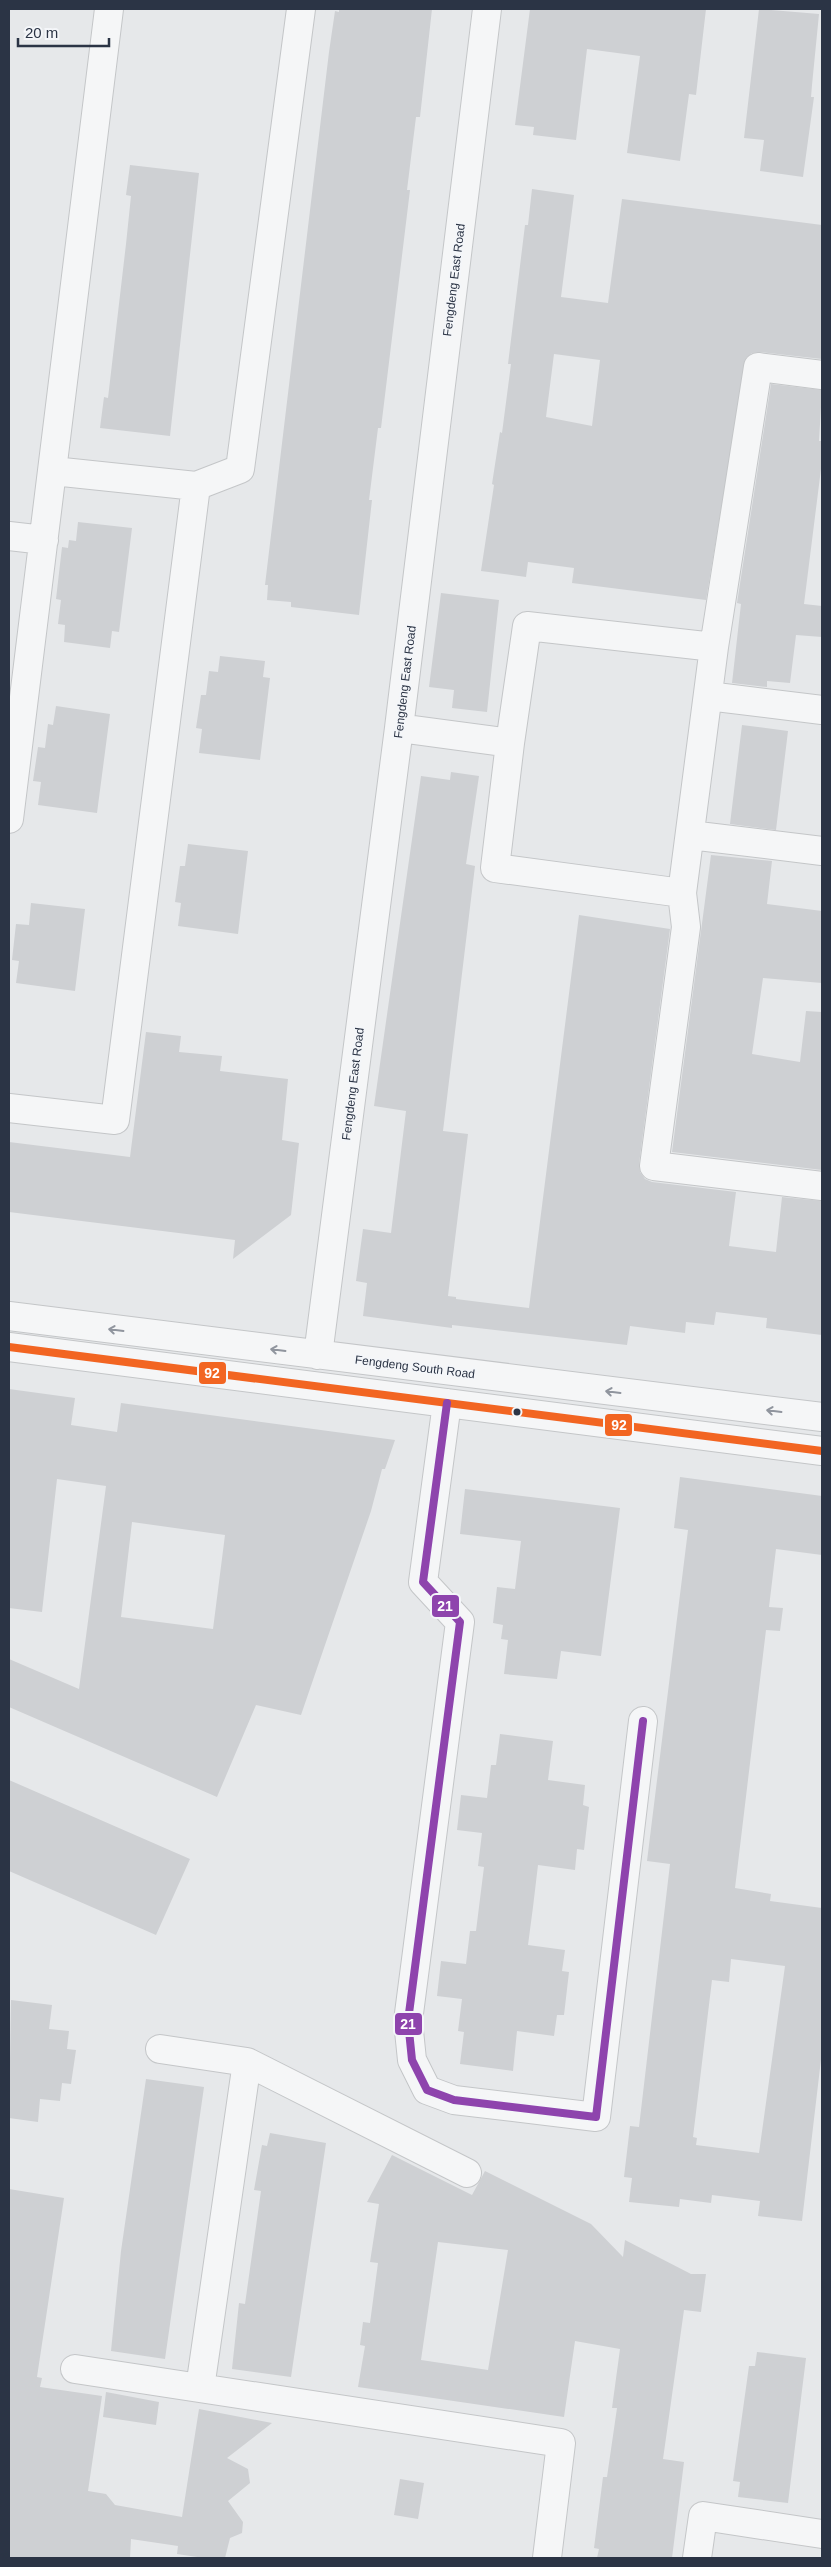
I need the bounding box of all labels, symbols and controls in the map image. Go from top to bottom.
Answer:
scale bar [18,15,109,47]
text: 20 m [25,24,58,41]
street label: Fengdeng East Road [440,223,468,337]
street label: Fengdeng East Road [391,625,419,739]
street label: Fengdeng East Road [339,1027,367,1141]
one-way arrow [109,1325,125,1335]
one-way arrow [270,1345,286,1355]
street label: Fengdeng South Road [354,1353,476,1381]
line badge: 92 [198,1361,227,1385]
text: 92 [204,1365,220,1381]
one-way arrow [605,1386,621,1396]
one-way arrow [766,1406,782,1416]
unlabelled marker [512,1407,522,1417]
line badge: 92 [604,1413,633,1437]
text: 92 [611,1417,627,1433]
line badge: 21 [431,1594,460,1618]
text: 21 [437,1598,453,1614]
line badge: 21 [394,2012,423,2036]
text: 21 [400,2016,416,2032]

